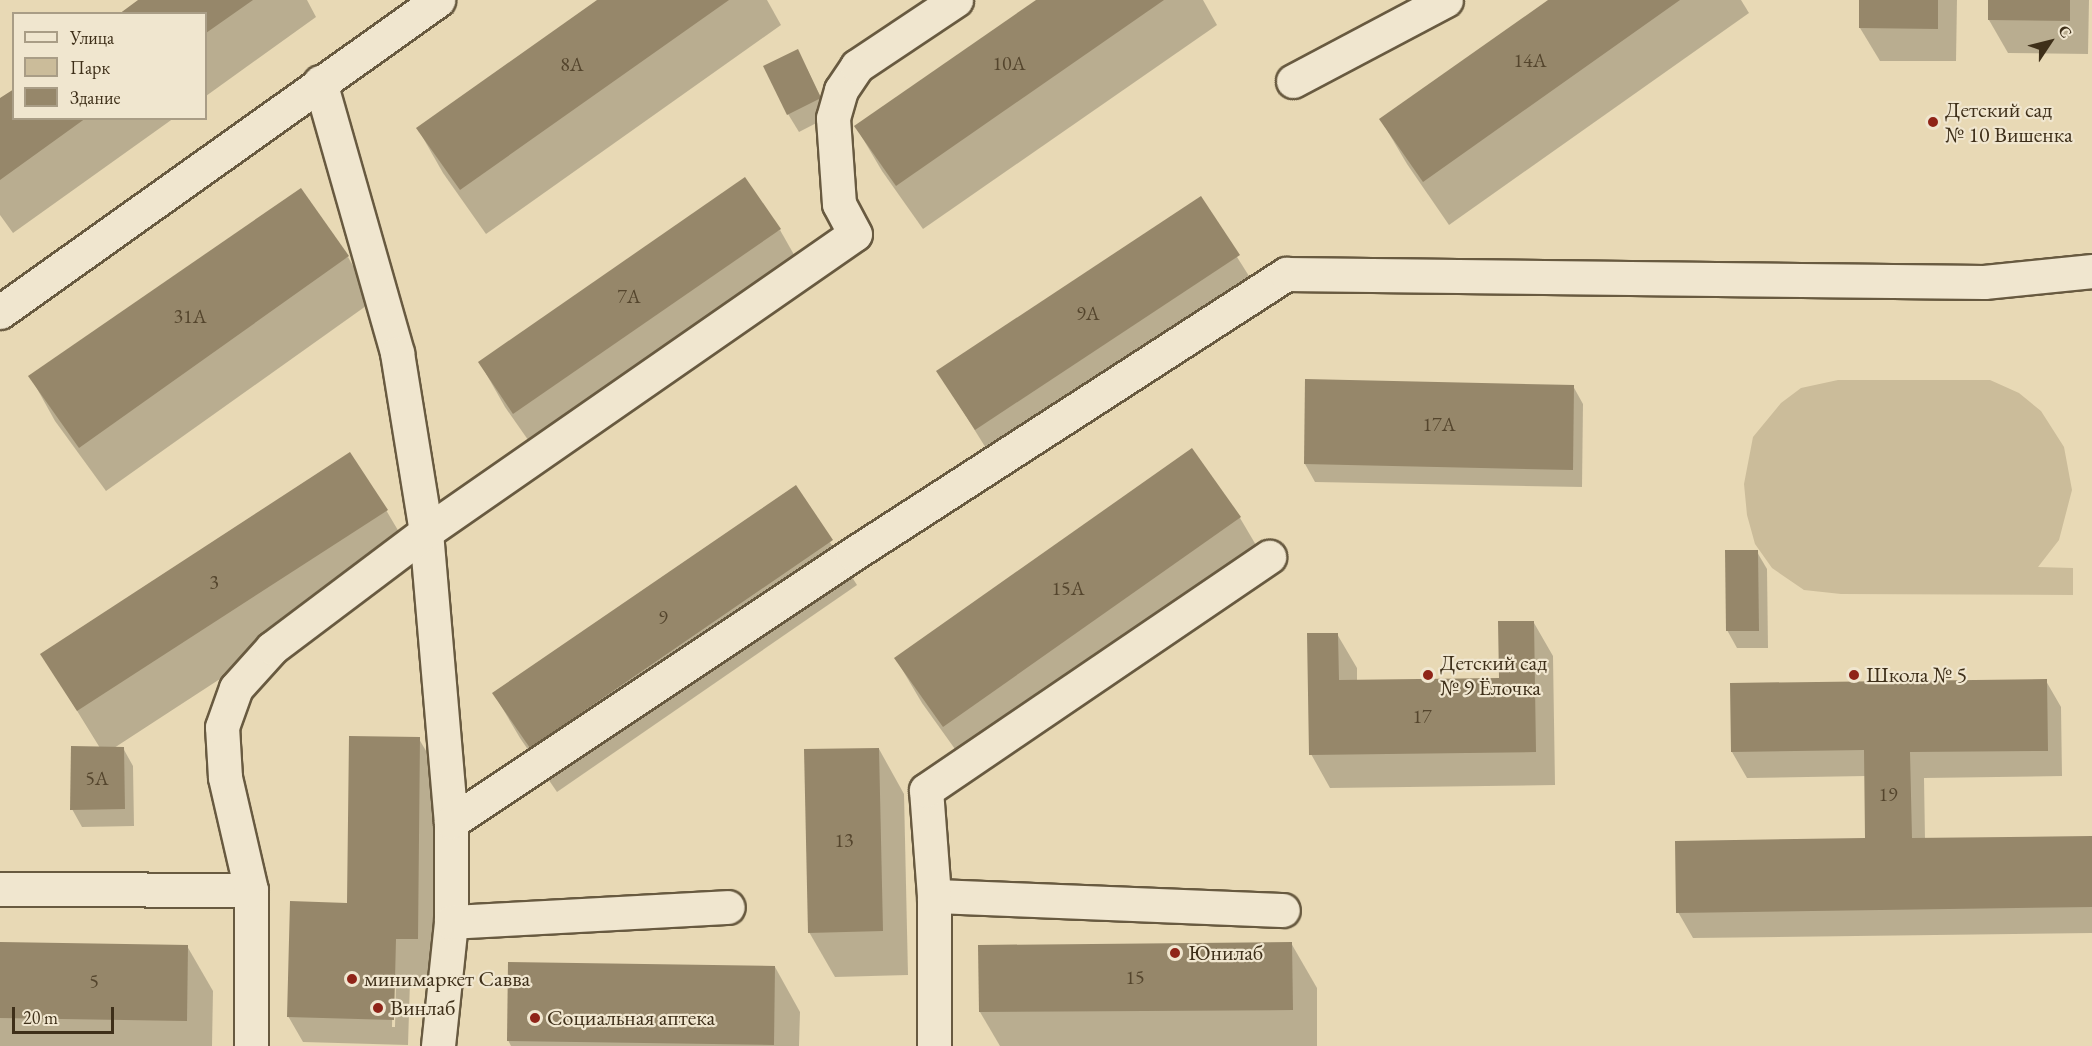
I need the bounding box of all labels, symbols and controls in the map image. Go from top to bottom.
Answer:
legend [12,12,207,120]
north arrow [2020,12,2080,72]
text: С [2053,21,2077,42]
text: Улица [70,26,114,49]
house number: 14А [1513,48,1547,72]
house number: 10А [992,51,1026,75]
house number: 8А [560,52,584,76]
text: Парк [70,56,110,79]
text: Здание [70,86,120,109]
place label: Детский сад № 10 Вишенка [1945,96,2073,148]
marker: Детский сад № 10 Вишенка [1926,115,1940,129]
house number: 7А [617,284,641,308]
house number: 9А [1076,301,1100,325]
house number: 31А [173,304,207,328]
house number: 17А [1422,412,1456,436]
house number: 3 [209,570,219,594]
house number: 15А [1051,576,1085,600]
house number: 9 [658,605,668,629]
place label: Детский сад № 9 Ёлочка [1440,649,1547,700]
place label: Школа № 5 [1866,662,1967,688]
marker: Детский сад № 9 Ёлочка [1421,668,1435,682]
marker: Школа № 5 [1847,668,1861,682]
house number: 17 [1412,704,1432,728]
house number: 5А [85,766,109,790]
house number: 19 [1878,782,1898,806]
house number: 13 [834,828,854,852]
place label: Юнилаб [1188,940,1263,966]
marker: Юнилаб [1166,944,1184,962]
house number: 15 [1125,965,1145,989]
place label: минимаркет Савва [364,966,530,992]
house number: 5 [89,969,99,993]
marker: минимаркет Савва [345,972,359,986]
scale bar [15,995,117,1033]
place label: Винлаб [390,995,455,1021]
marker: Винлаб [371,1001,385,1015]
place label: Социальная аптека [547,1005,715,1031]
text: 20 m [23,1006,58,1029]
marker: Социальная аптека [528,1011,542,1025]

